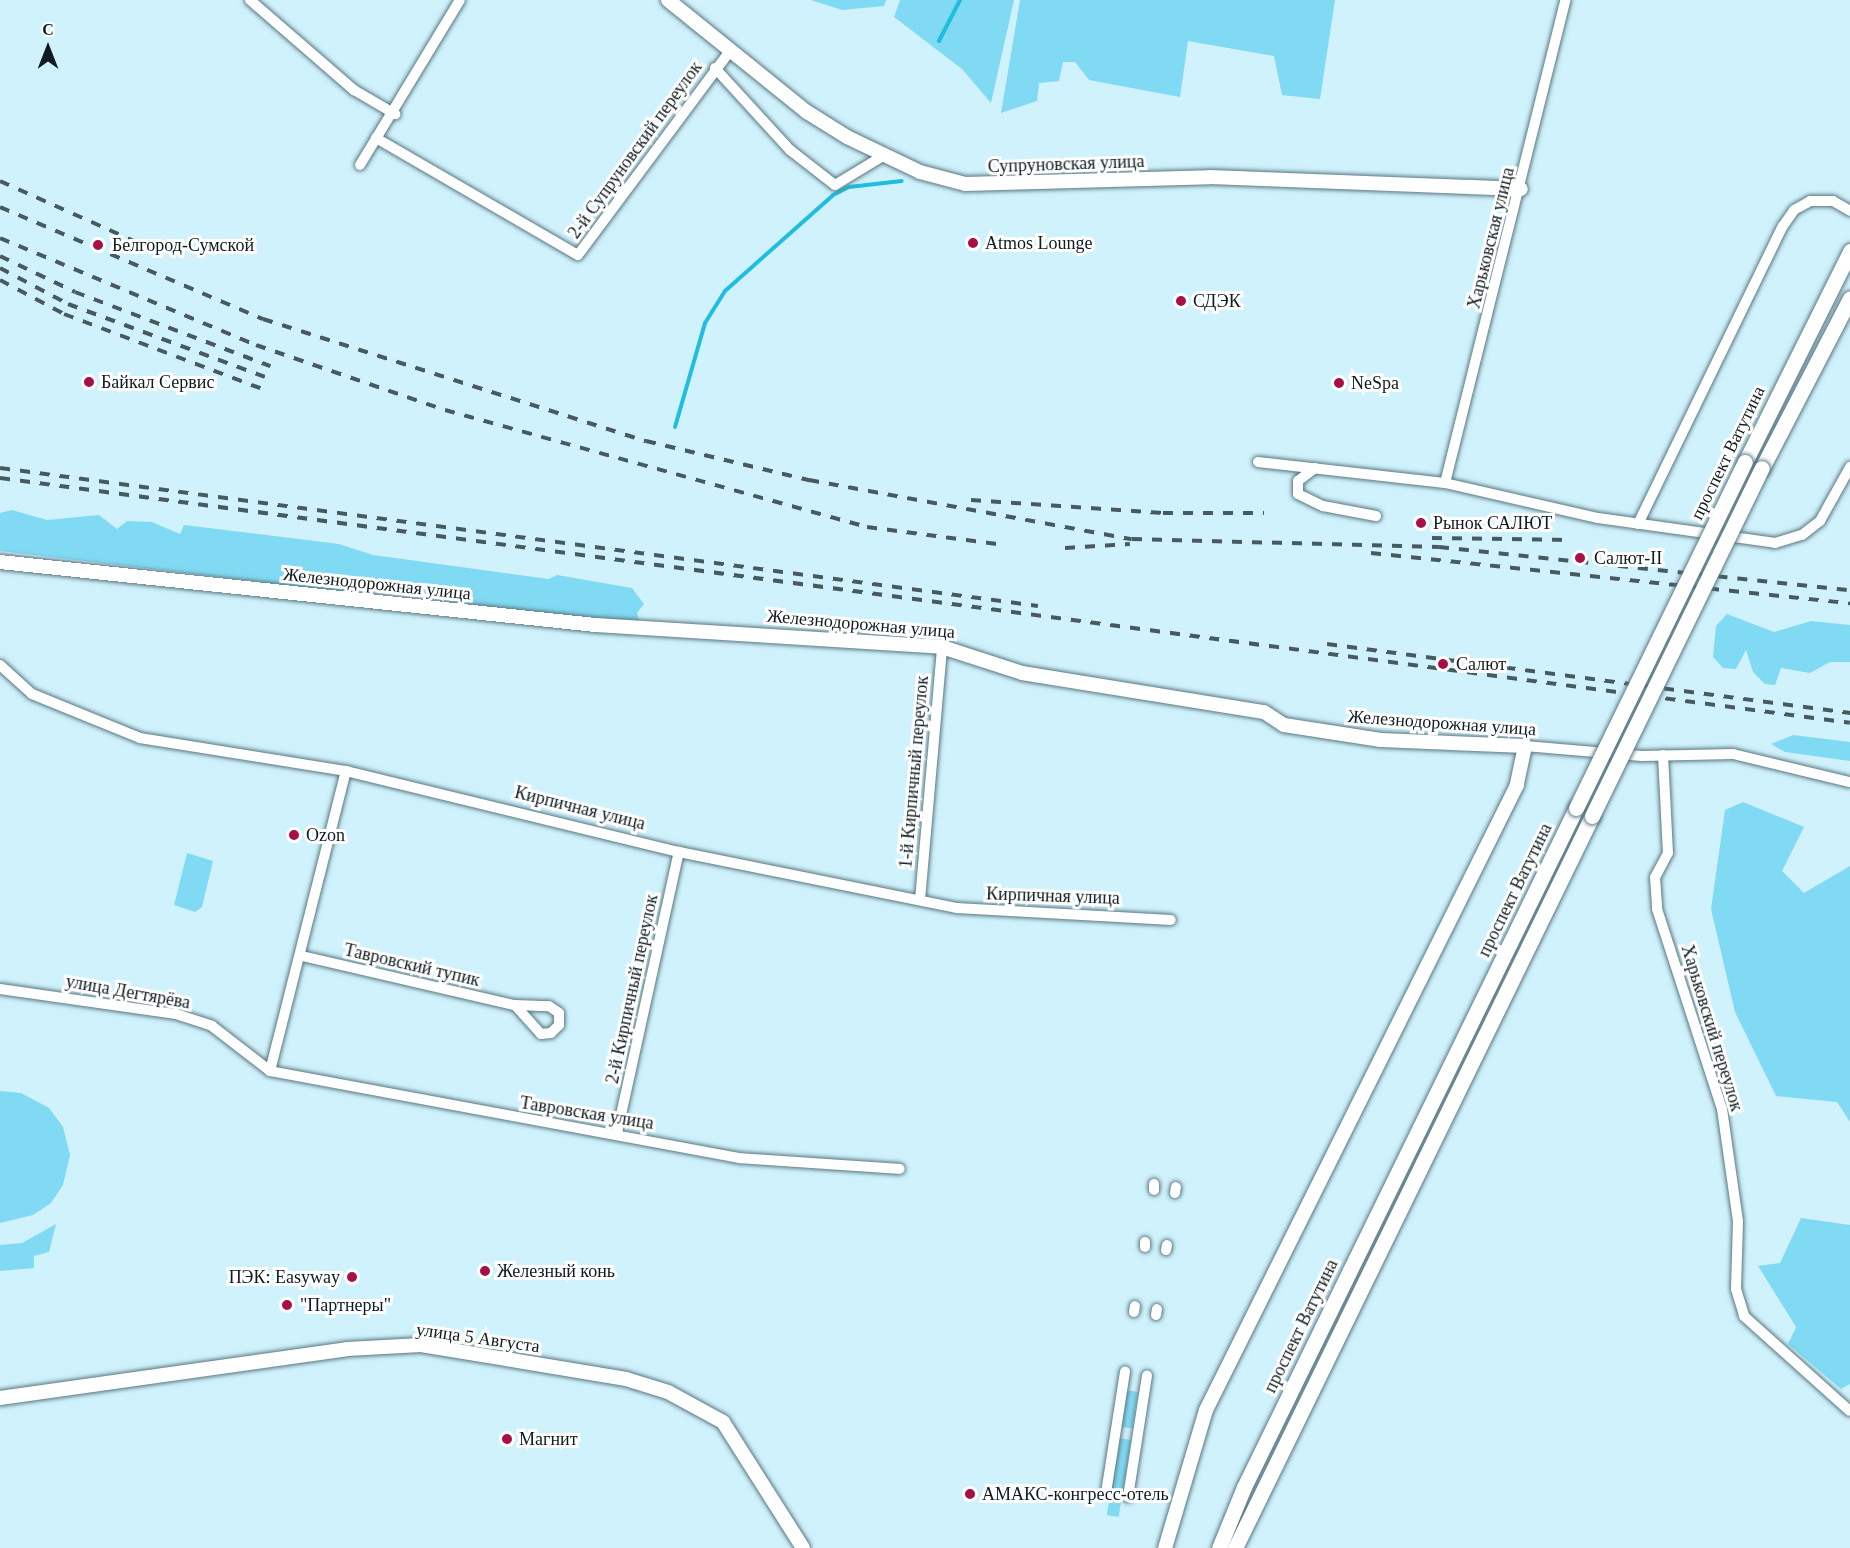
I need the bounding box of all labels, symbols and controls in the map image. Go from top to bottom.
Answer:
north arrow [18,18,78,78]
text: С [42,21,54,38]
street label: 2-й Супруновский переулок [563,57,707,243]
street label: Супруновская улица [987,150,1145,178]
street label: Харьковская улица [1463,165,1519,311]
place label: Atmos Lounge [985,232,1092,254]
place label: Белгород-Сумской [112,234,254,256]
marker: Белгород-Сумской [89,236,107,254]
marker: Atmos Lounge [966,236,980,250]
place label: СДЭК [1193,290,1241,312]
marker: СДЭК [1174,294,1188,308]
place label: Байкал Сервис [101,371,214,393]
place label: NeSpa [1351,372,1399,394]
marker: Байкал Сервис [82,375,96,389]
marker: NeSpa [1332,376,1346,390]
street label: проспект Ватутина [1686,383,1770,523]
place label: Рынок САЛЮТ [1433,512,1552,534]
marker: Рынок САЛЮТ [1414,516,1428,530]
place label: Салют-II [1594,547,1662,569]
marker: Салют-II [1571,549,1589,567]
street label: Железнодорожная улица [282,563,472,605]
street label: Железнодорожная улица [766,605,956,643]
place label: Салют [1456,653,1506,675]
marker: Салют [1434,655,1452,673]
street label: 1-й Кирпичный переулок [895,675,933,869]
street label: Железнодорожная улица [1347,706,1537,740]
street label: Кирпичная улица [512,781,648,835]
street label: проспект Ватутина [1473,820,1557,960]
place label: Ozon [306,824,345,846]
marker: Ozon [287,828,301,842]
street label: Кирпичная улица [986,883,1120,909]
street label: 2-й Кирпичный переулок [601,892,663,1086]
street label: Тавровский тупик [342,939,482,991]
street label: Харьковский переулок [1676,942,1748,1114]
street label: улица Дегтярёва [64,970,192,1014]
street label: Тавровская улица [519,1092,655,1134]
street label: проспект Ватутина [1259,1256,1343,1396]
place label: Железный конь [497,1260,615,1282]
marker: Железный конь [478,1264,492,1278]
place label: ПЭК: Easyway [229,1266,340,1288]
marker: ПЭК: Easyway [345,1270,359,1284]
place label: "Партнеры" [300,1294,391,1316]
marker: "Партнеры" [278,1296,296,1314]
street label: улица 5 Августа [415,1319,541,1357]
place label: Магнит [519,1428,578,1450]
marker: Магнит [500,1432,514,1446]
place label: АМАКС-конгресс-отель [982,1483,1169,1505]
marker: АМАКС-конгресс-отель [963,1487,977,1501]

